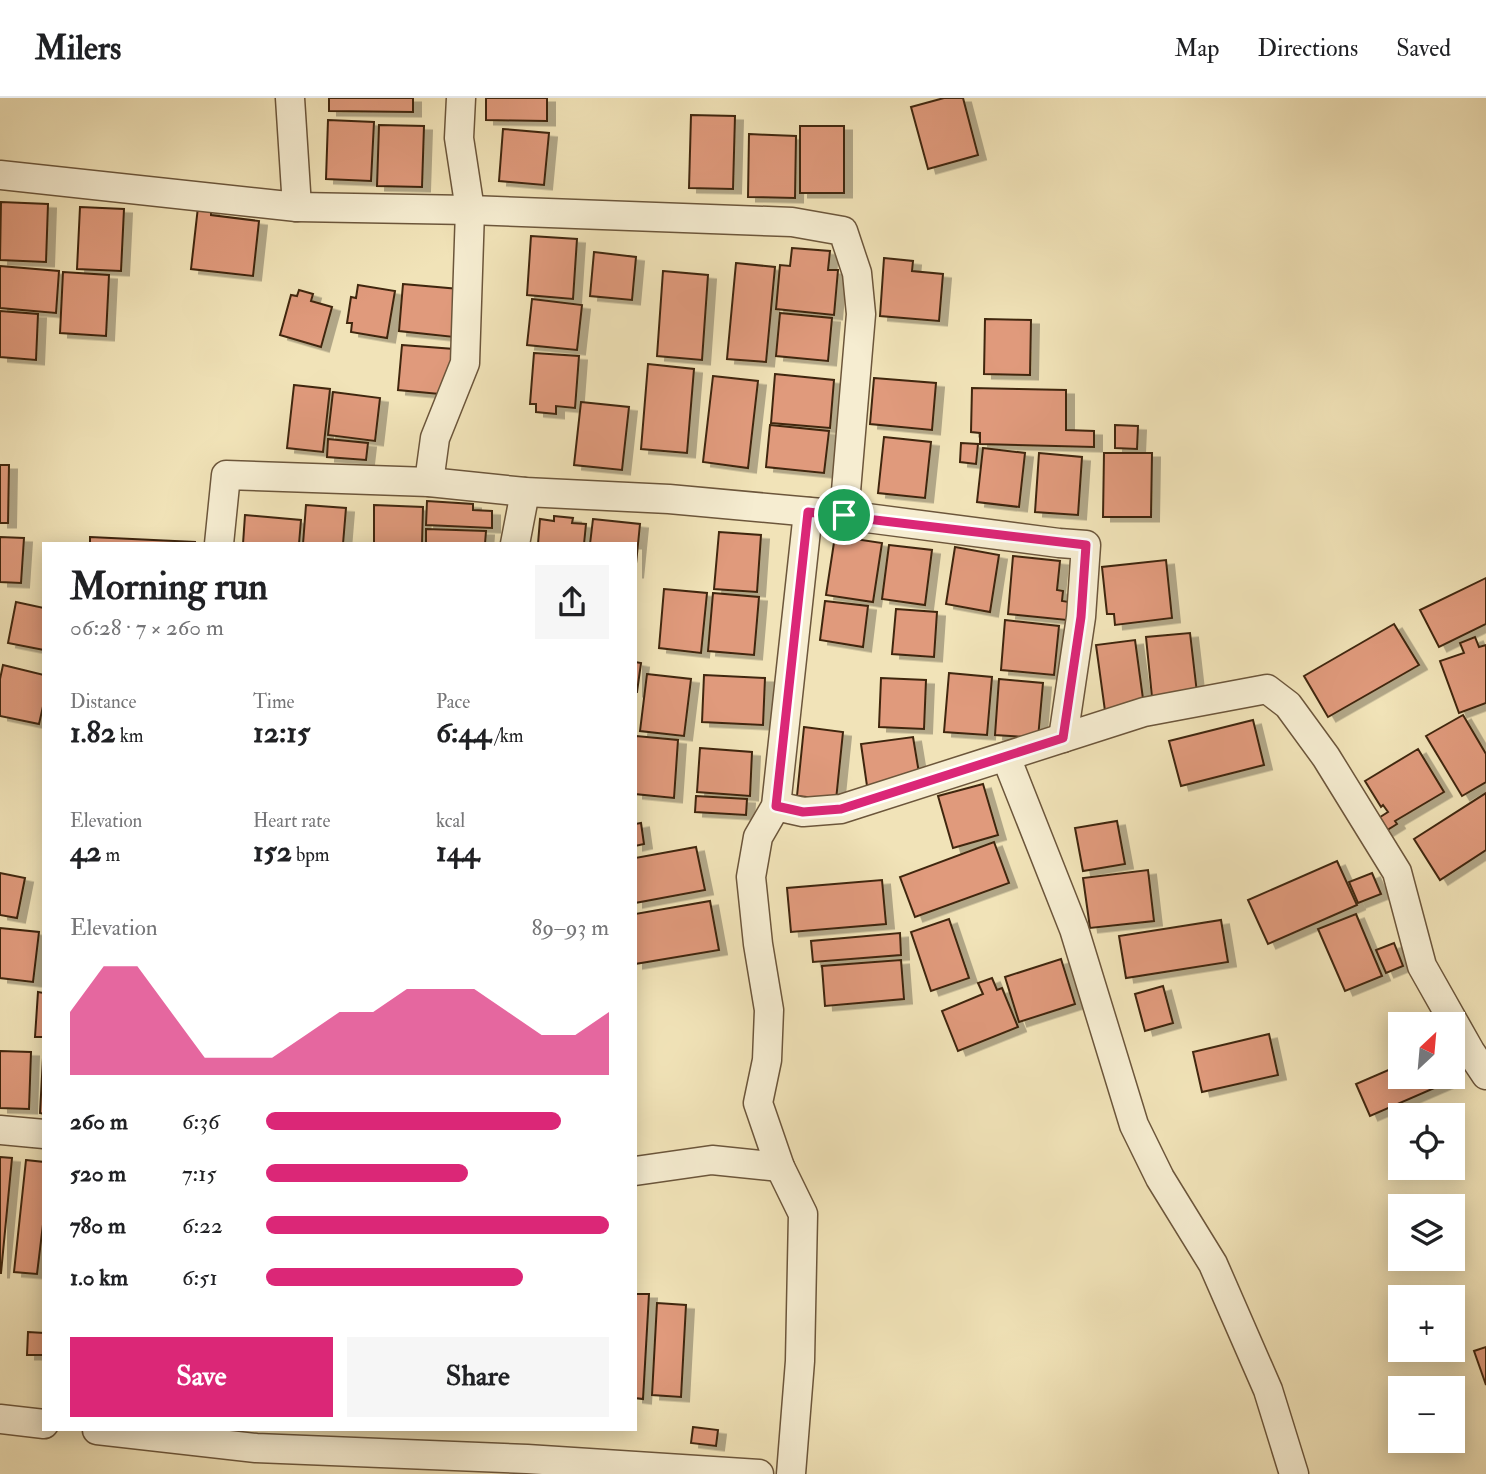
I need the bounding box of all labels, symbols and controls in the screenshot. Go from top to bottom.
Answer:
text: Milers [35,28,121,69]
text: Map [1174,33,1219,64]
text: Directions [1257,33,1358,64]
text: Saved [1396,33,1451,64]
pin [814,485,874,545]
icon: arrive [825,496,863,534]
text: Morning run [70,563,268,611]
button: share [535,565,609,639]
text: 06:28 · 7 × 260 m [70,613,224,642]
text: Distance [70,690,136,714]
text: Time [253,690,295,714]
text: Pace [436,690,470,714]
text: 1.82 [70,714,116,751]
text: 12:15 [253,714,310,751]
text: 6:44 [436,714,491,751]
text: km [116,724,144,748]
text: /km [491,724,524,748]
text: Elevation [70,809,142,833]
text: Heart rate [253,809,330,833]
text: kcal [436,809,465,833]
text: 42 [70,833,101,870]
text: 152 [253,833,292,870]
text: 144 [436,833,479,870]
text: m [101,843,120,867]
text: bpm [292,843,330,867]
text: Elevation [70,913,158,942]
text: 89–93 m [531,913,609,942]
north arrow [1388,1012,1465,1088]
map controls [1388,1012,1465,1453]
button: locate [1388,1103,1465,1180]
text: 260 m [70,1107,128,1136]
text: 6:36 [182,1107,220,1136]
text: 520 m [70,1159,126,1188]
text: 7:15 [182,1159,217,1188]
button: layers [1388,1194,1465,1271]
text: 780 m [70,1211,126,1240]
text: 6:22 [182,1211,223,1240]
text: 1.0 km [70,1263,128,1292]
text: 6:51 [182,1263,218,1292]
button: + [1388,1285,1465,1362]
button: Save [70,1337,333,1417]
button: Share [347,1337,609,1417]
button: − [1388,1376,1465,1453]

